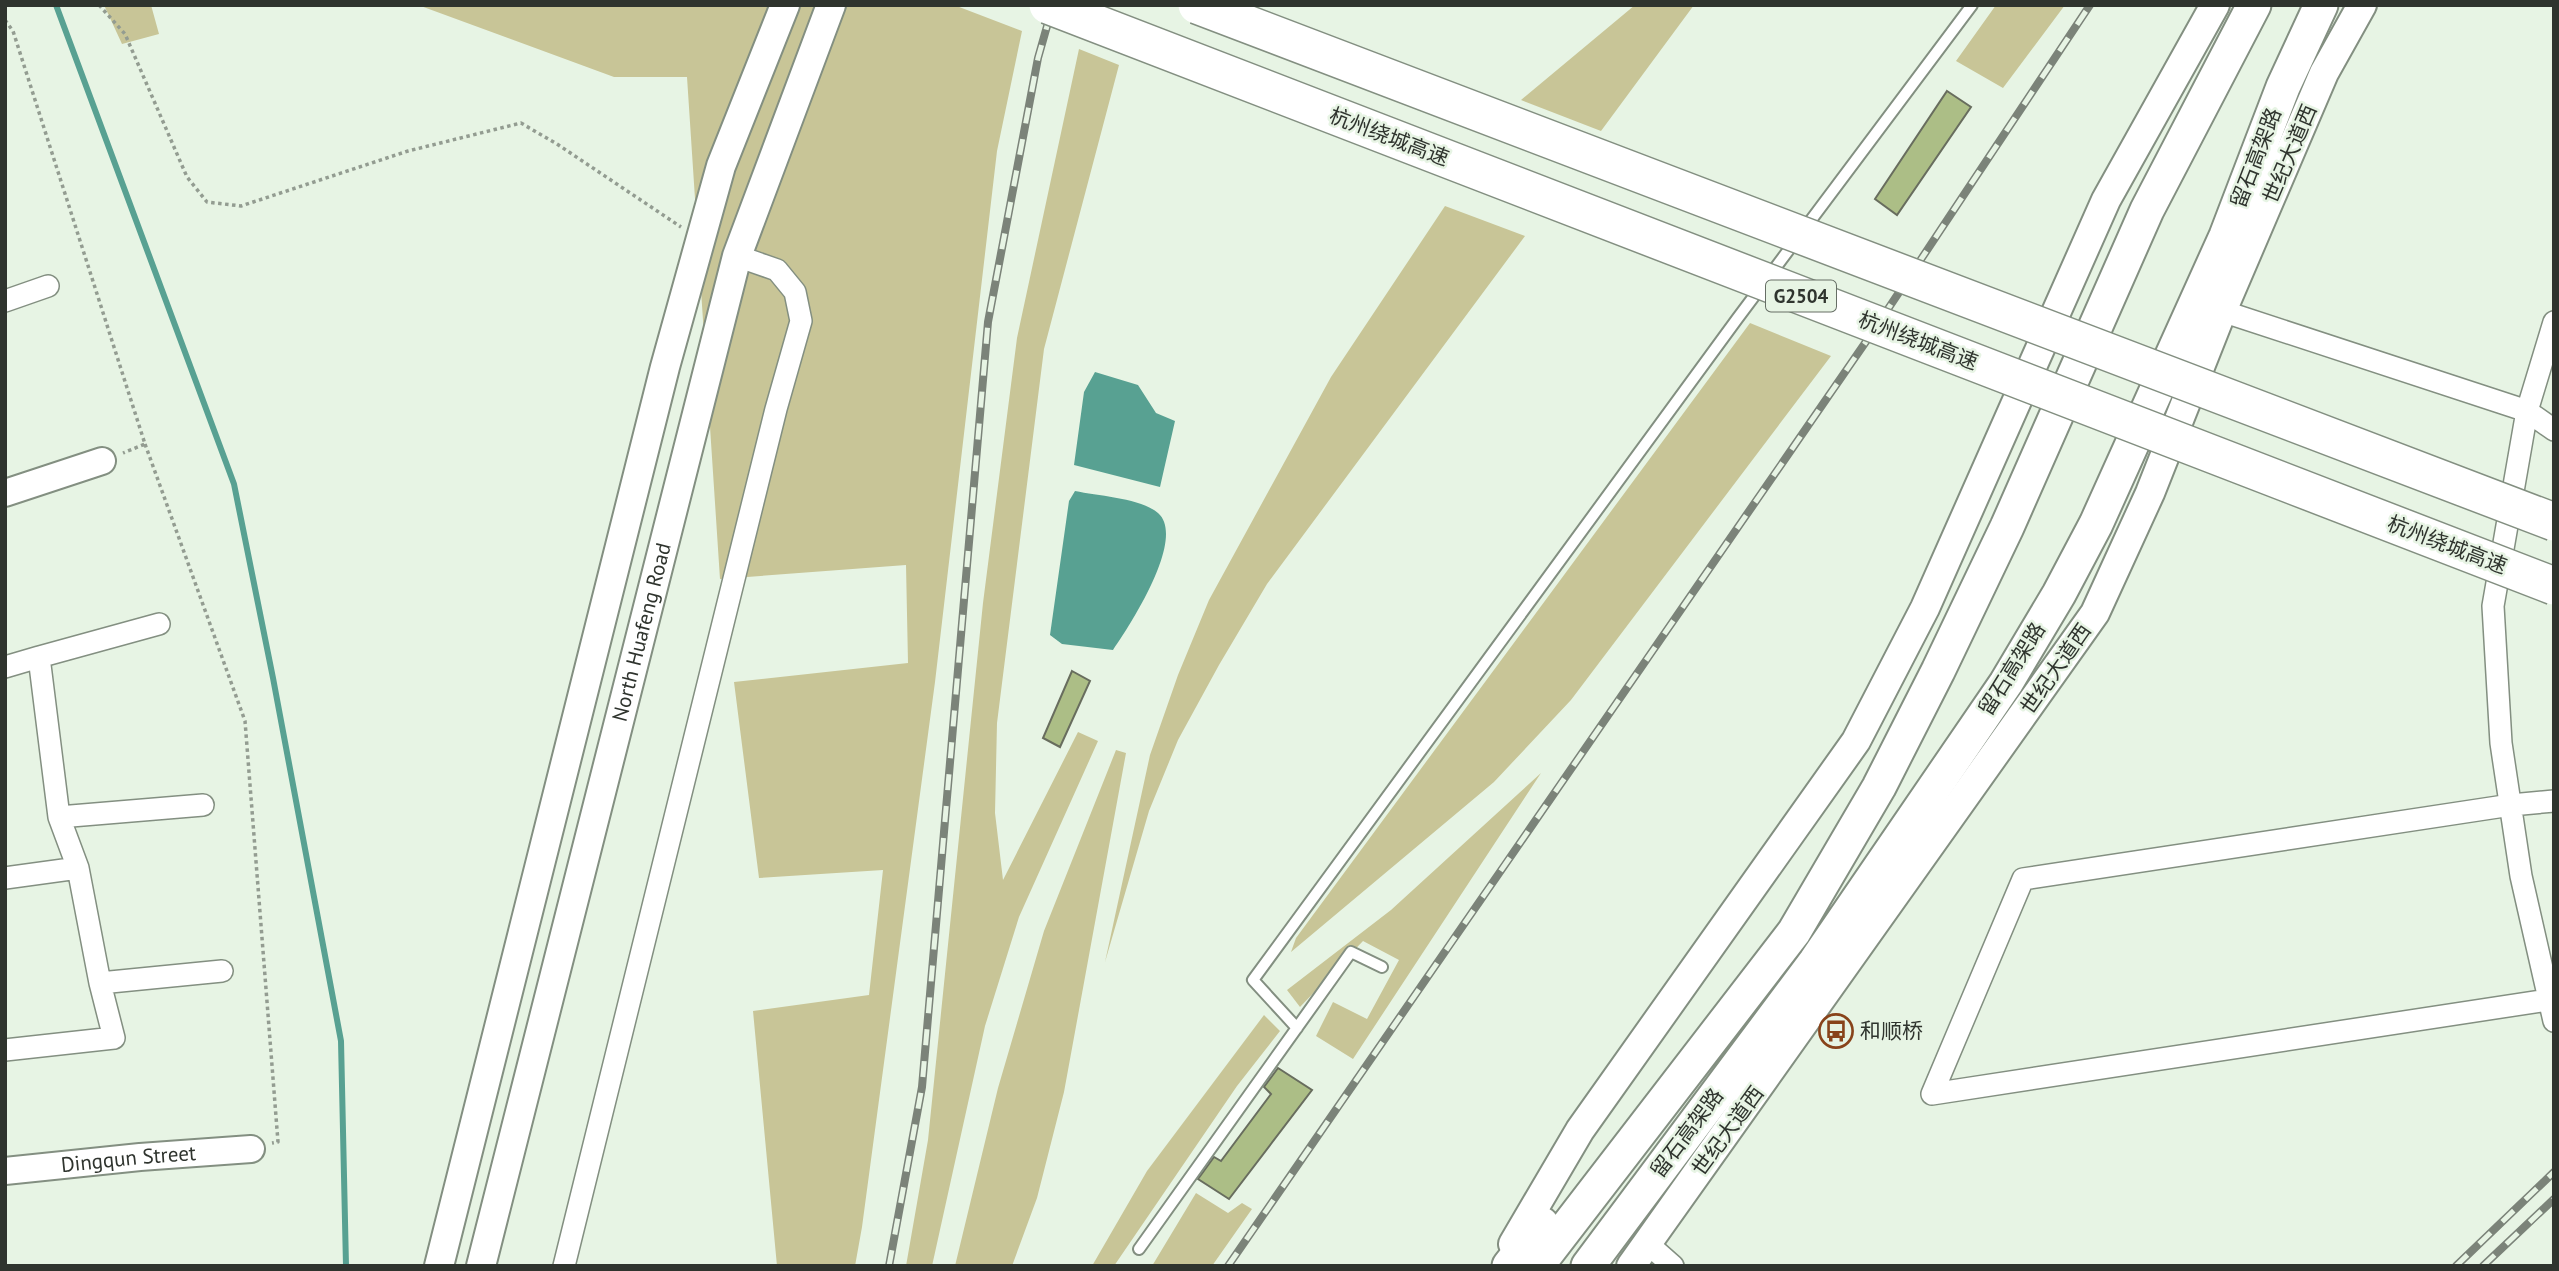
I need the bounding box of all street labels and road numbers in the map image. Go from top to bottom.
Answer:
street label: 世纪大道西 [2257,100,2322,207]
street label: 杭州绕城高速 [1326,101,1453,172]
street label: 留石高架路 [2224,104,2287,212]
road number: G2504 [1766,280,1836,312]
street label: 杭州绕城高速 [1855,305,1982,376]
street label: 杭州绕城高速 [2384,509,2511,580]
street label: North Huafeng Road [606,540,677,724]
street label: 留石高架路 [1972,617,2051,720]
street label: 世纪大道西 [2014,618,2097,719]
street label: 世纪大道西 [1686,1080,1769,1181]
street label: 留石高架路 [1644,1083,1729,1183]
street label: Dingqun Street [59,1139,197,1178]

